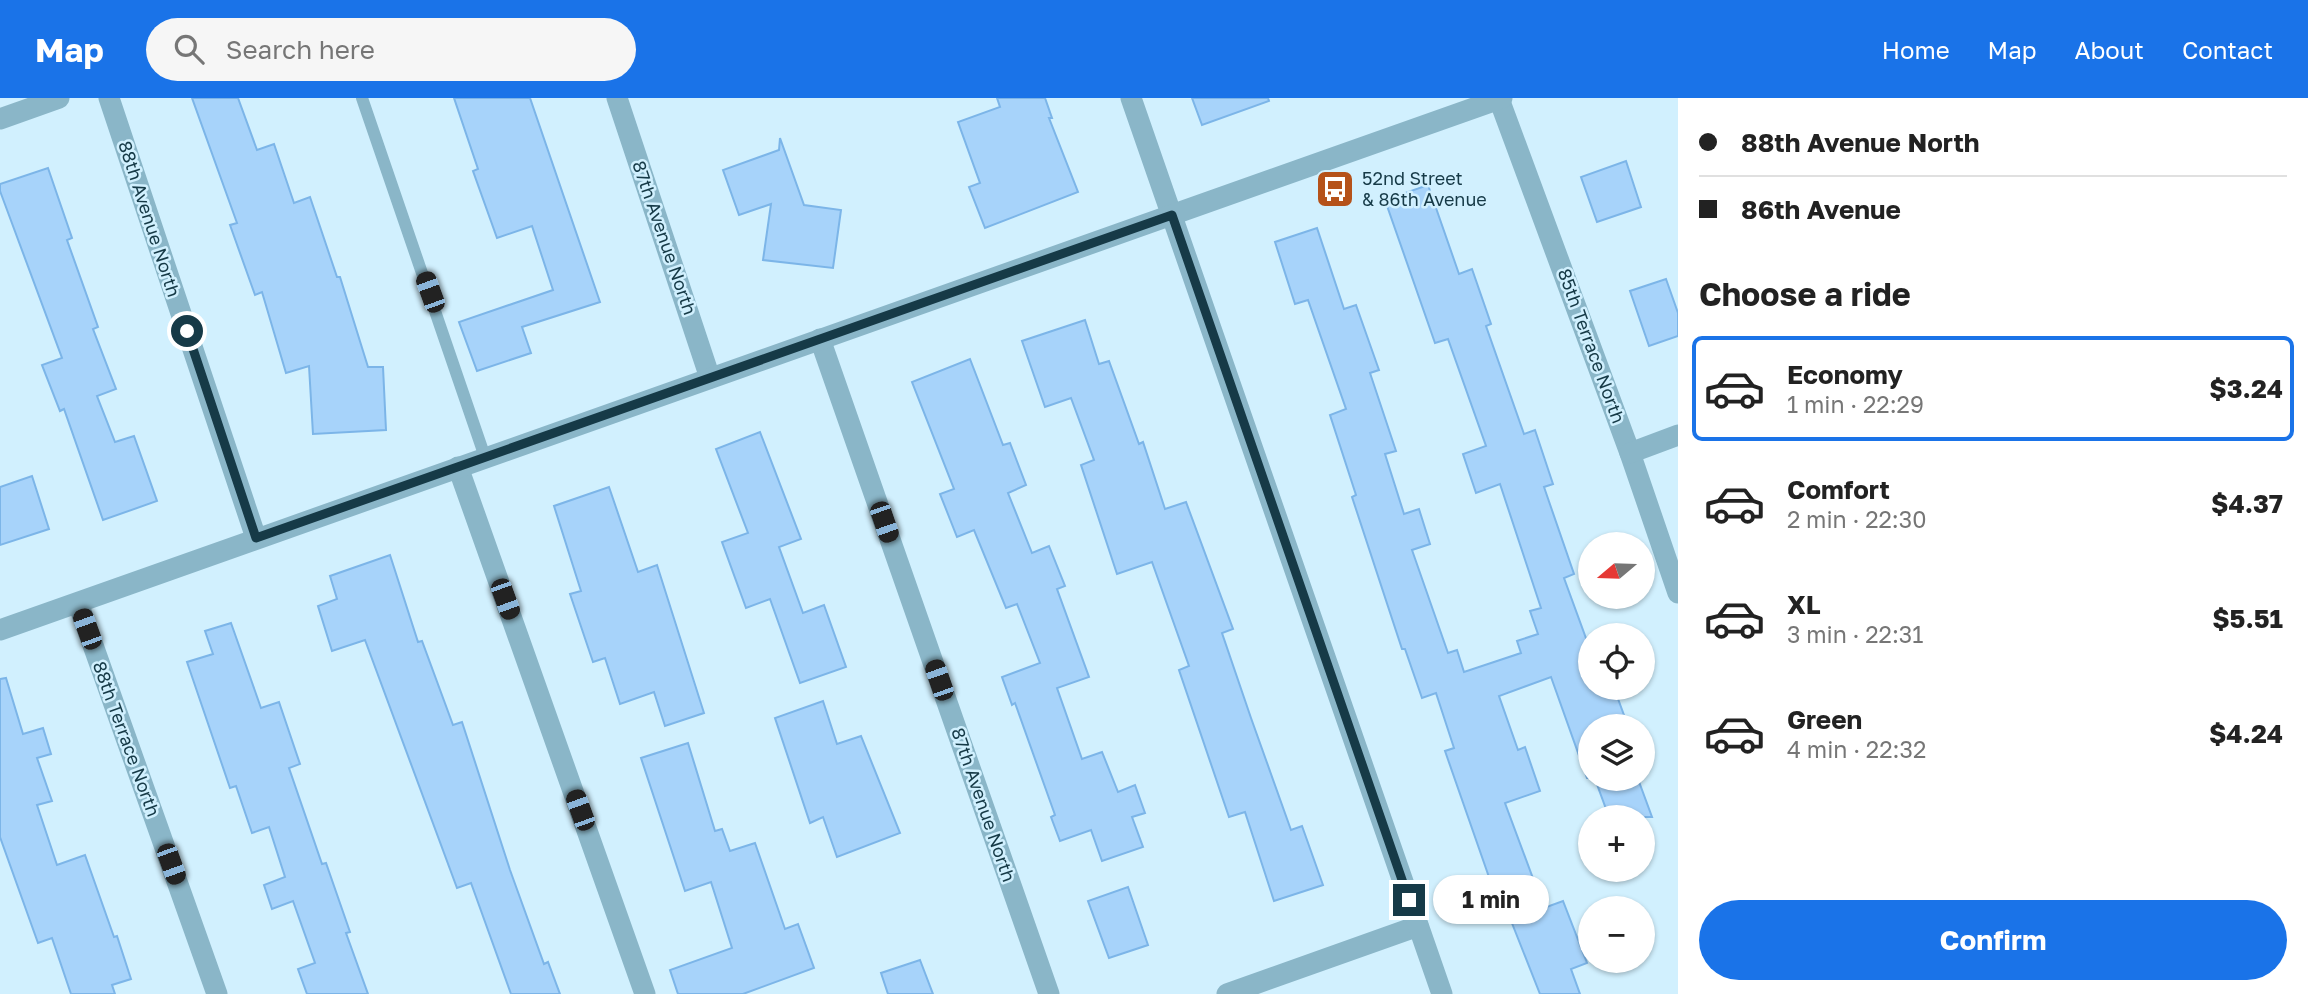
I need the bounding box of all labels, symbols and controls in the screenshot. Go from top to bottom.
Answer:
search box [146,18,636,81]
text: Map [35,30,104,69]
icon: search [170,30,208,68]
text: Search here [226,34,375,65]
text: Home [1882,35,1950,64]
text: Map [1988,35,2037,64]
text: About [2075,35,2144,64]
text: Contact [2182,35,2273,64]
text: 88th Avenue North [1741,127,1980,158]
street label: 88th Avenue North [114,138,186,300]
street label: 87th Avenue North [628,158,702,318]
place label: 52nd Street & 86th Avenue [1362,167,1487,210]
bus stop icon: 52nd Street & 86th Avenue [1314,168,1356,210]
text: 86th Avenue [1741,194,1901,225]
street label: 85th Terrace North [1554,265,1630,426]
car [413,269,448,315]
text: Choose a ride [1699,275,1911,313]
route start [171,315,203,347]
icon: car [1703,357,1766,420]
text: Economy [1787,359,1903,390]
text: $3.24 [2209,373,2283,404]
text: 1 min · 22:29 [1787,390,1924,418]
icon: car [1703,472,1766,535]
text: Comfort [1787,474,1890,505]
text: $4.37 [2211,488,2283,519]
car [868,499,901,545]
text: 2 min · 22:30 [1787,505,1926,533]
north arrow [1578,532,1656,609]
map controls [1578,532,1655,973]
car [488,576,523,622]
icon: car [1703,587,1766,650]
text: XL [1787,589,1821,620]
text: $5.51 [2212,603,2283,634]
car [70,606,105,652]
text: 3 min · 22:31 [1787,620,1923,648]
button: locate [1578,623,1655,700]
car [923,657,956,703]
street label: 88th Terrace North [89,658,165,819]
icon: car [1703,702,1766,765]
text: Green [1787,704,1862,735]
button: layers [1578,714,1655,791]
text: $4.24 [2209,718,2283,749]
street label: 87th Avenue North [947,725,1021,885]
text: 4 min · 22:32 [1787,735,1926,763]
car [563,787,598,833]
button: + [1578,805,1655,882]
car [154,841,189,887]
callout: 1 min [1434,876,1549,924]
route end [1393,884,1425,916]
text: 1 min [1462,885,1520,913]
button: − [1578,896,1655,973]
button: Confirm [1699,900,2287,980]

